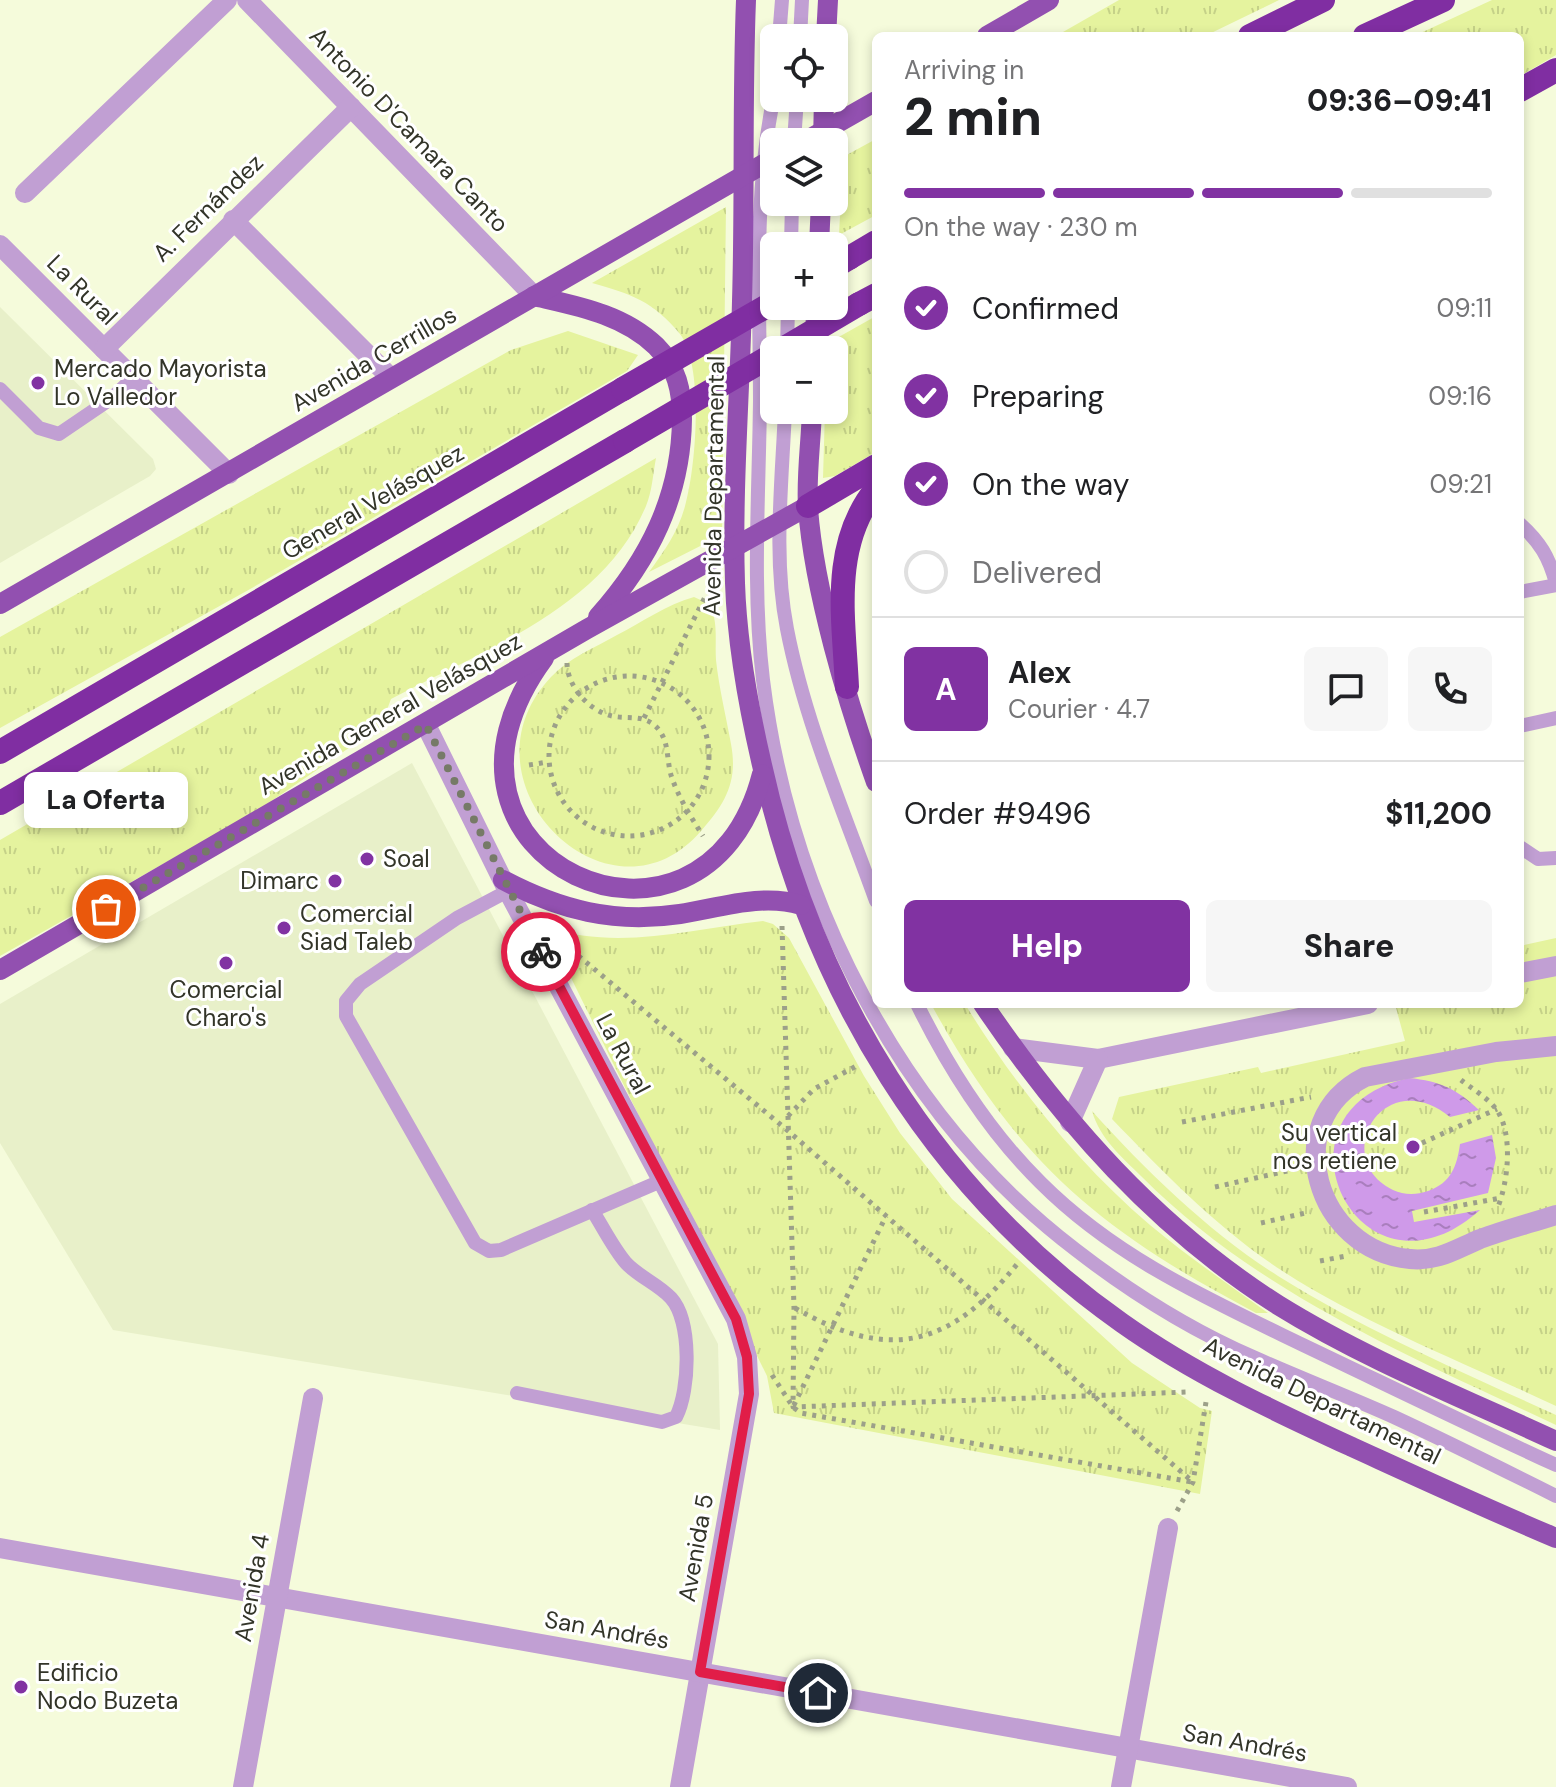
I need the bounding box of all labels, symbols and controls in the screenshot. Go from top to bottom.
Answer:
street label: Antonio D'Camara Canto [303,20,516,239]
map controls [760,24,848,424]
button: locate [760,24,848,112]
text: Arriving in [904,53,1024,87]
text: 09:36–09:41 [1307,81,1492,120]
text: 2 min [904,83,1042,151]
button: layers [760,128,848,216]
street label: A. Fernández [146,147,270,268]
text: On the way · 230 m [904,210,1138,244]
button: + [760,232,848,320]
street label: La Rural [40,248,124,332]
icon: check [904,286,948,330]
text: Confirmed [972,289,1119,328]
text: 09:11 [1436,291,1492,325]
street label: Avenida Cerrillos [286,299,462,418]
button: − [760,336,848,424]
place label: Mercado Mayorista Lo Valledor [54,353,267,412]
street label: Avenida Departamental [696,355,731,617]
marker: Mercado Mayorista Lo Valledor [29,374,47,392]
icon: check [904,374,948,418]
text: Preparing [972,377,1104,416]
text: 09:16 [1428,379,1492,413]
street label: General Velásquez [276,437,469,566]
icon: check [904,462,948,506]
text: On the way [972,465,1129,504]
text: 09:21 [1430,467,1492,501]
text: Delivered [972,553,1102,592]
street label: Avenida General Velásquez [252,625,527,802]
button: chat [1304,647,1388,731]
button: phone [1408,647,1492,731]
text: Alex [1008,653,1071,692]
text: A [935,670,957,709]
text: Courier · 4.7 [1008,692,1150,726]
callout: La Oferta [24,773,188,829]
text: La Oferta [47,783,165,817]
text: Order #9496 [904,794,1092,833]
text: $11,200 [1385,794,1492,833]
place label: Soal [383,843,430,874]
marker: Soal [358,850,376,868]
place label: Dimarc [240,865,319,896]
marker: Dimarc [326,872,344,890]
pin [72,875,140,943]
icon: bag [84,887,128,931]
place label: Comercial Siad Taleb [300,898,413,957]
button: Help [904,900,1190,992]
button: Share [1206,900,1492,992]
courier [501,912,581,992]
marker: Comercial Siad Taleb [275,919,293,937]
icon: bike [519,930,563,974]
marker: Comercial Charo's [217,954,235,972]
place label: Comercial Charo's [170,974,282,1033]
street label: La Rural [589,1008,658,1100]
place label: Su vertical nos retiene [1273,1117,1397,1176]
marker: Su vertical nos retiene [1404,1138,1422,1156]
street label: Avenida Departamental [1198,1330,1446,1472]
street label: Avenida 5 [671,1492,720,1604]
street label: Avenida 4 [227,1532,276,1644]
street label: San Andrés [542,1603,672,1656]
place label: Edificio Nodo Buzeta [37,1657,178,1716]
pin [784,1659,852,1727]
icon: home [796,1671,840,1715]
marker: Edificio Nodo Buzeta [12,1678,30,1696]
street label: San Andrés [1180,1716,1310,1769]

